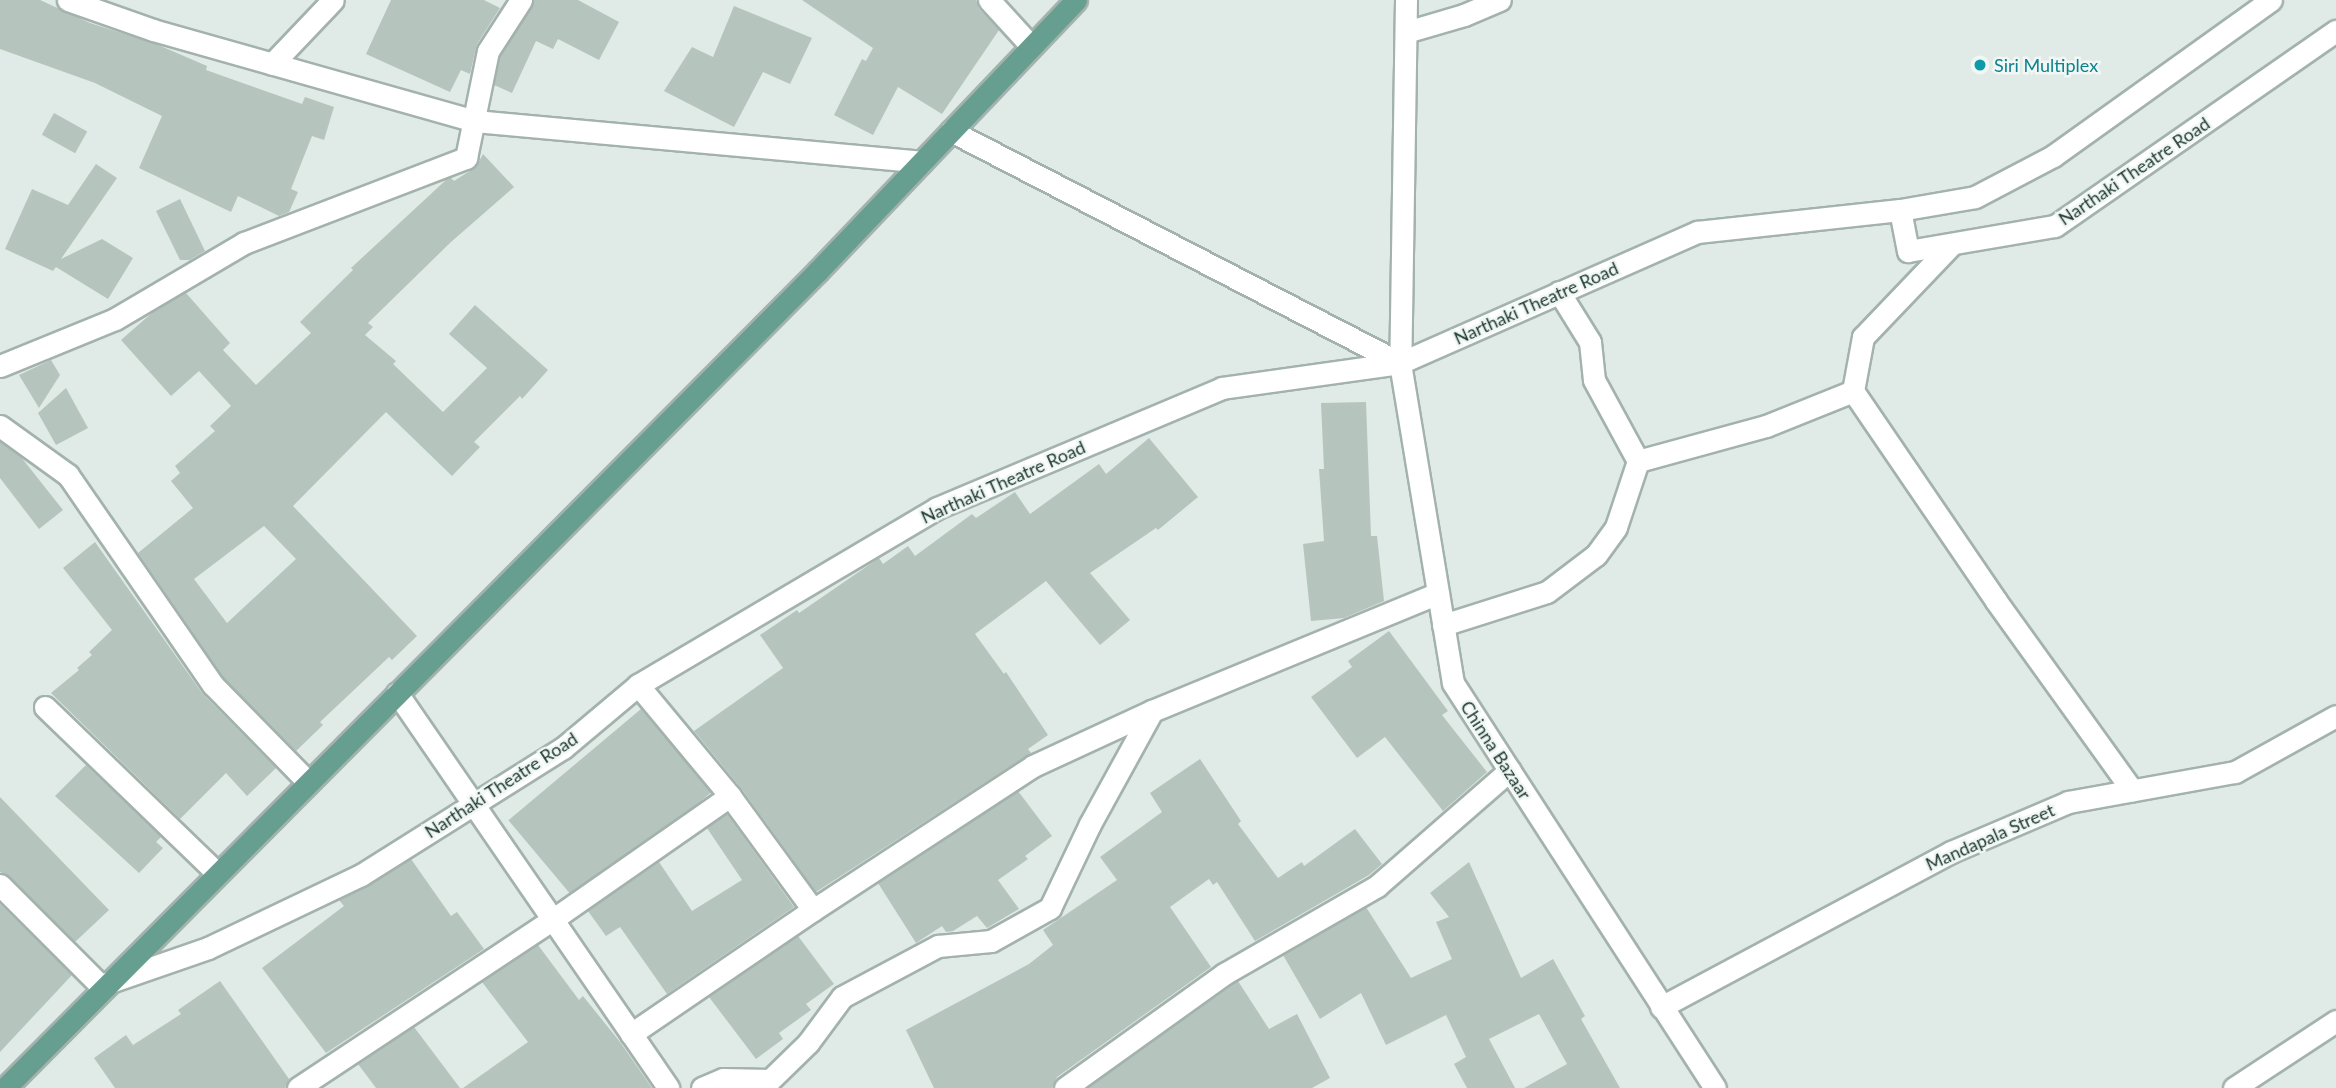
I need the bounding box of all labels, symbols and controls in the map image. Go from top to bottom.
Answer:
place label: Siri Multiplex [1994,54,2098,76]
marker: Siri Multiplex [1972,57,1988,73]
street label: Narthaki Theatre Road [2054,112,2214,230]
street label: Narthaki Theatre Road [1450,257,1622,349]
street label: Narthaki Theatre Road [917,436,1089,528]
street label: Chinna Bazaar [1456,697,1536,803]
street label: Narthaki Theatre Road [420,727,582,843]
street label: Mandapala Street [1922,799,2058,875]

